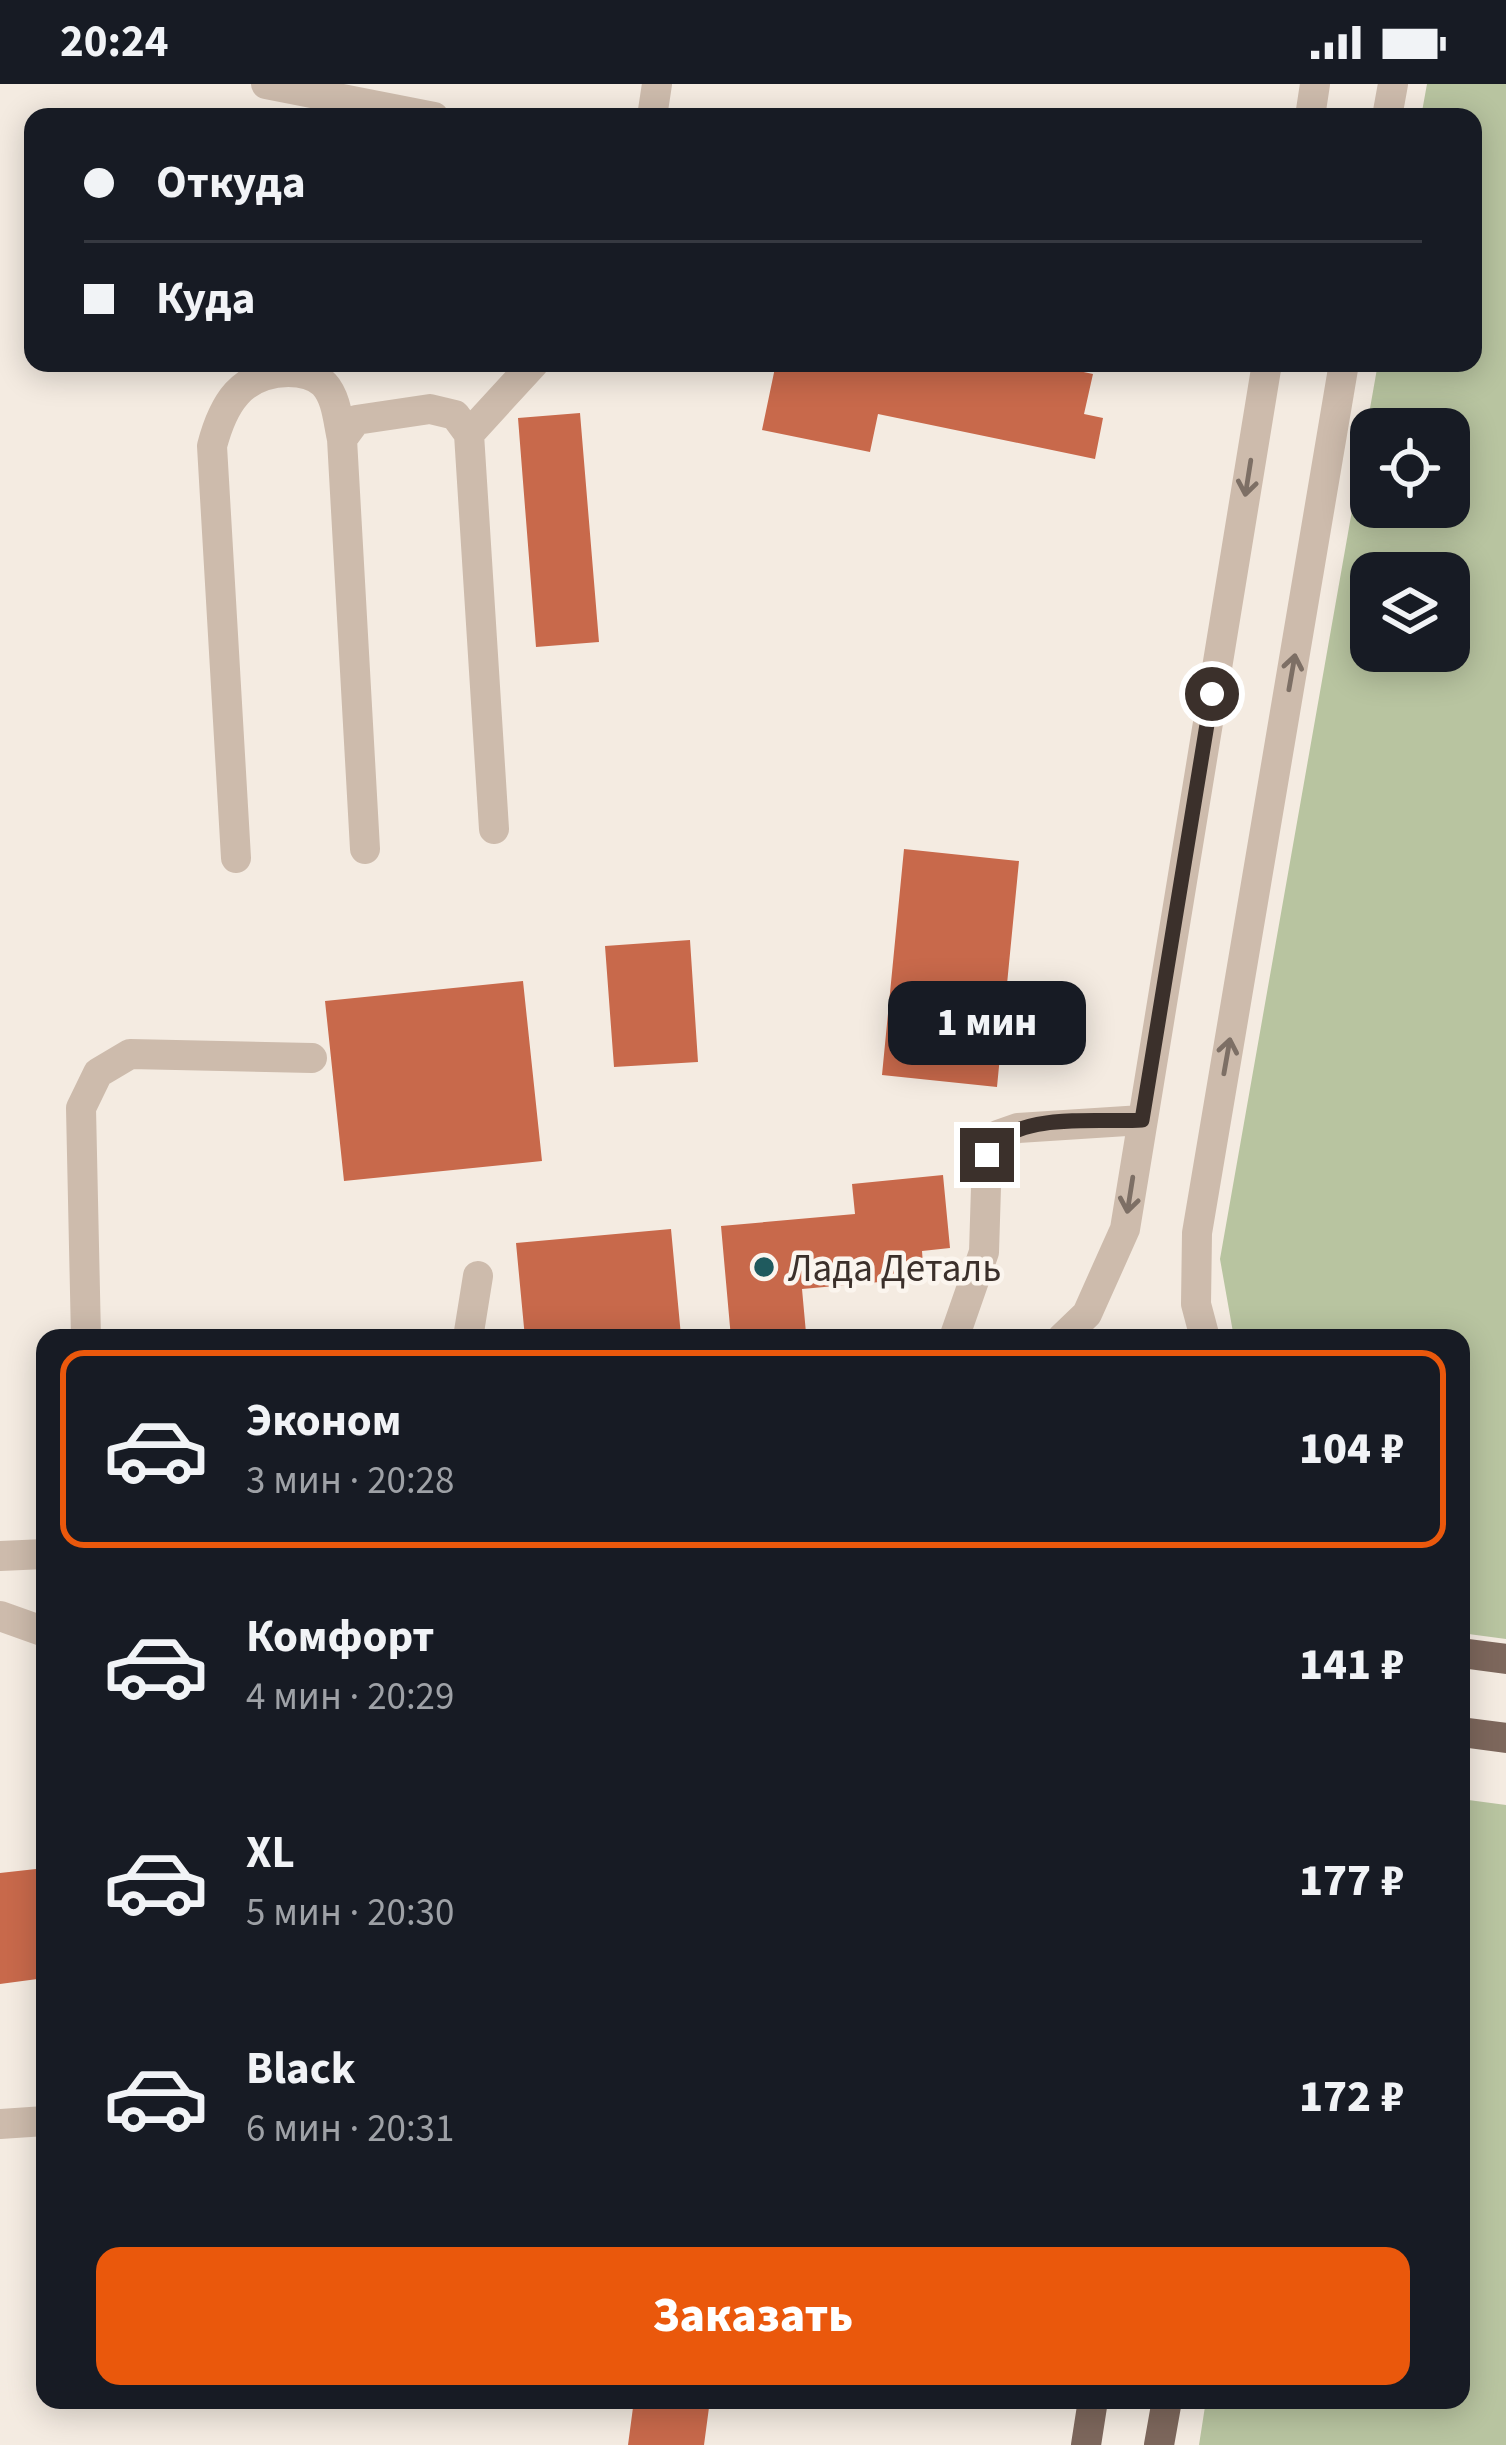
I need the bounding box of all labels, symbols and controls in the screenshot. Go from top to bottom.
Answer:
text: 20:24 [60,10,169,74]
text: Откуда [156,151,306,215]
text: Куда [156,267,256,331]
map controls [1350,408,1470,672]
button: locate [1350,408,1470,528]
one-way arrow [1236,458,1259,497]
button: layers [1350,552,1470,672]
one-way arrow [1281,653,1304,692]
route start [1185,667,1239,721]
callout: 1 мин [888,981,1086,1065]
text: 1 мин [937,995,1037,1051]
one-way arrow [1217,1038,1240,1077]
route end [960,1128,1014,1182]
one-way arrow [1118,1175,1141,1214]
place label: Лада Деталь [788,1241,1001,1297]
marker: Лада Деталь [751,1254,777,1280]
text: Эконом [246,1389,402,1453]
icon: car [102,1395,210,1503]
text: 104 ₽ [1299,1417,1404,1481]
text: 3 мин · 20:28 [246,1453,454,1509]
text: Комфорт [246,1605,434,1669]
icon: car [102,1611,210,1719]
text: 141 ₽ [1299,1633,1404,1697]
text: 4 мин · 20:29 [246,1669,454,1725]
text: XL [246,1821,295,1885]
icon: car [102,1827,210,1935]
text: 177 ₽ [1299,1849,1404,1913]
text: 5 мин · 20:30 [246,1885,454,1941]
text: Black [246,2037,356,2101]
icon: car [102,2043,210,2151]
text: 172 ₽ [1299,2065,1404,2129]
text: 6 мин · 20:31 [246,2101,454,2157]
button: Заказать [96,2247,1410,2385]

